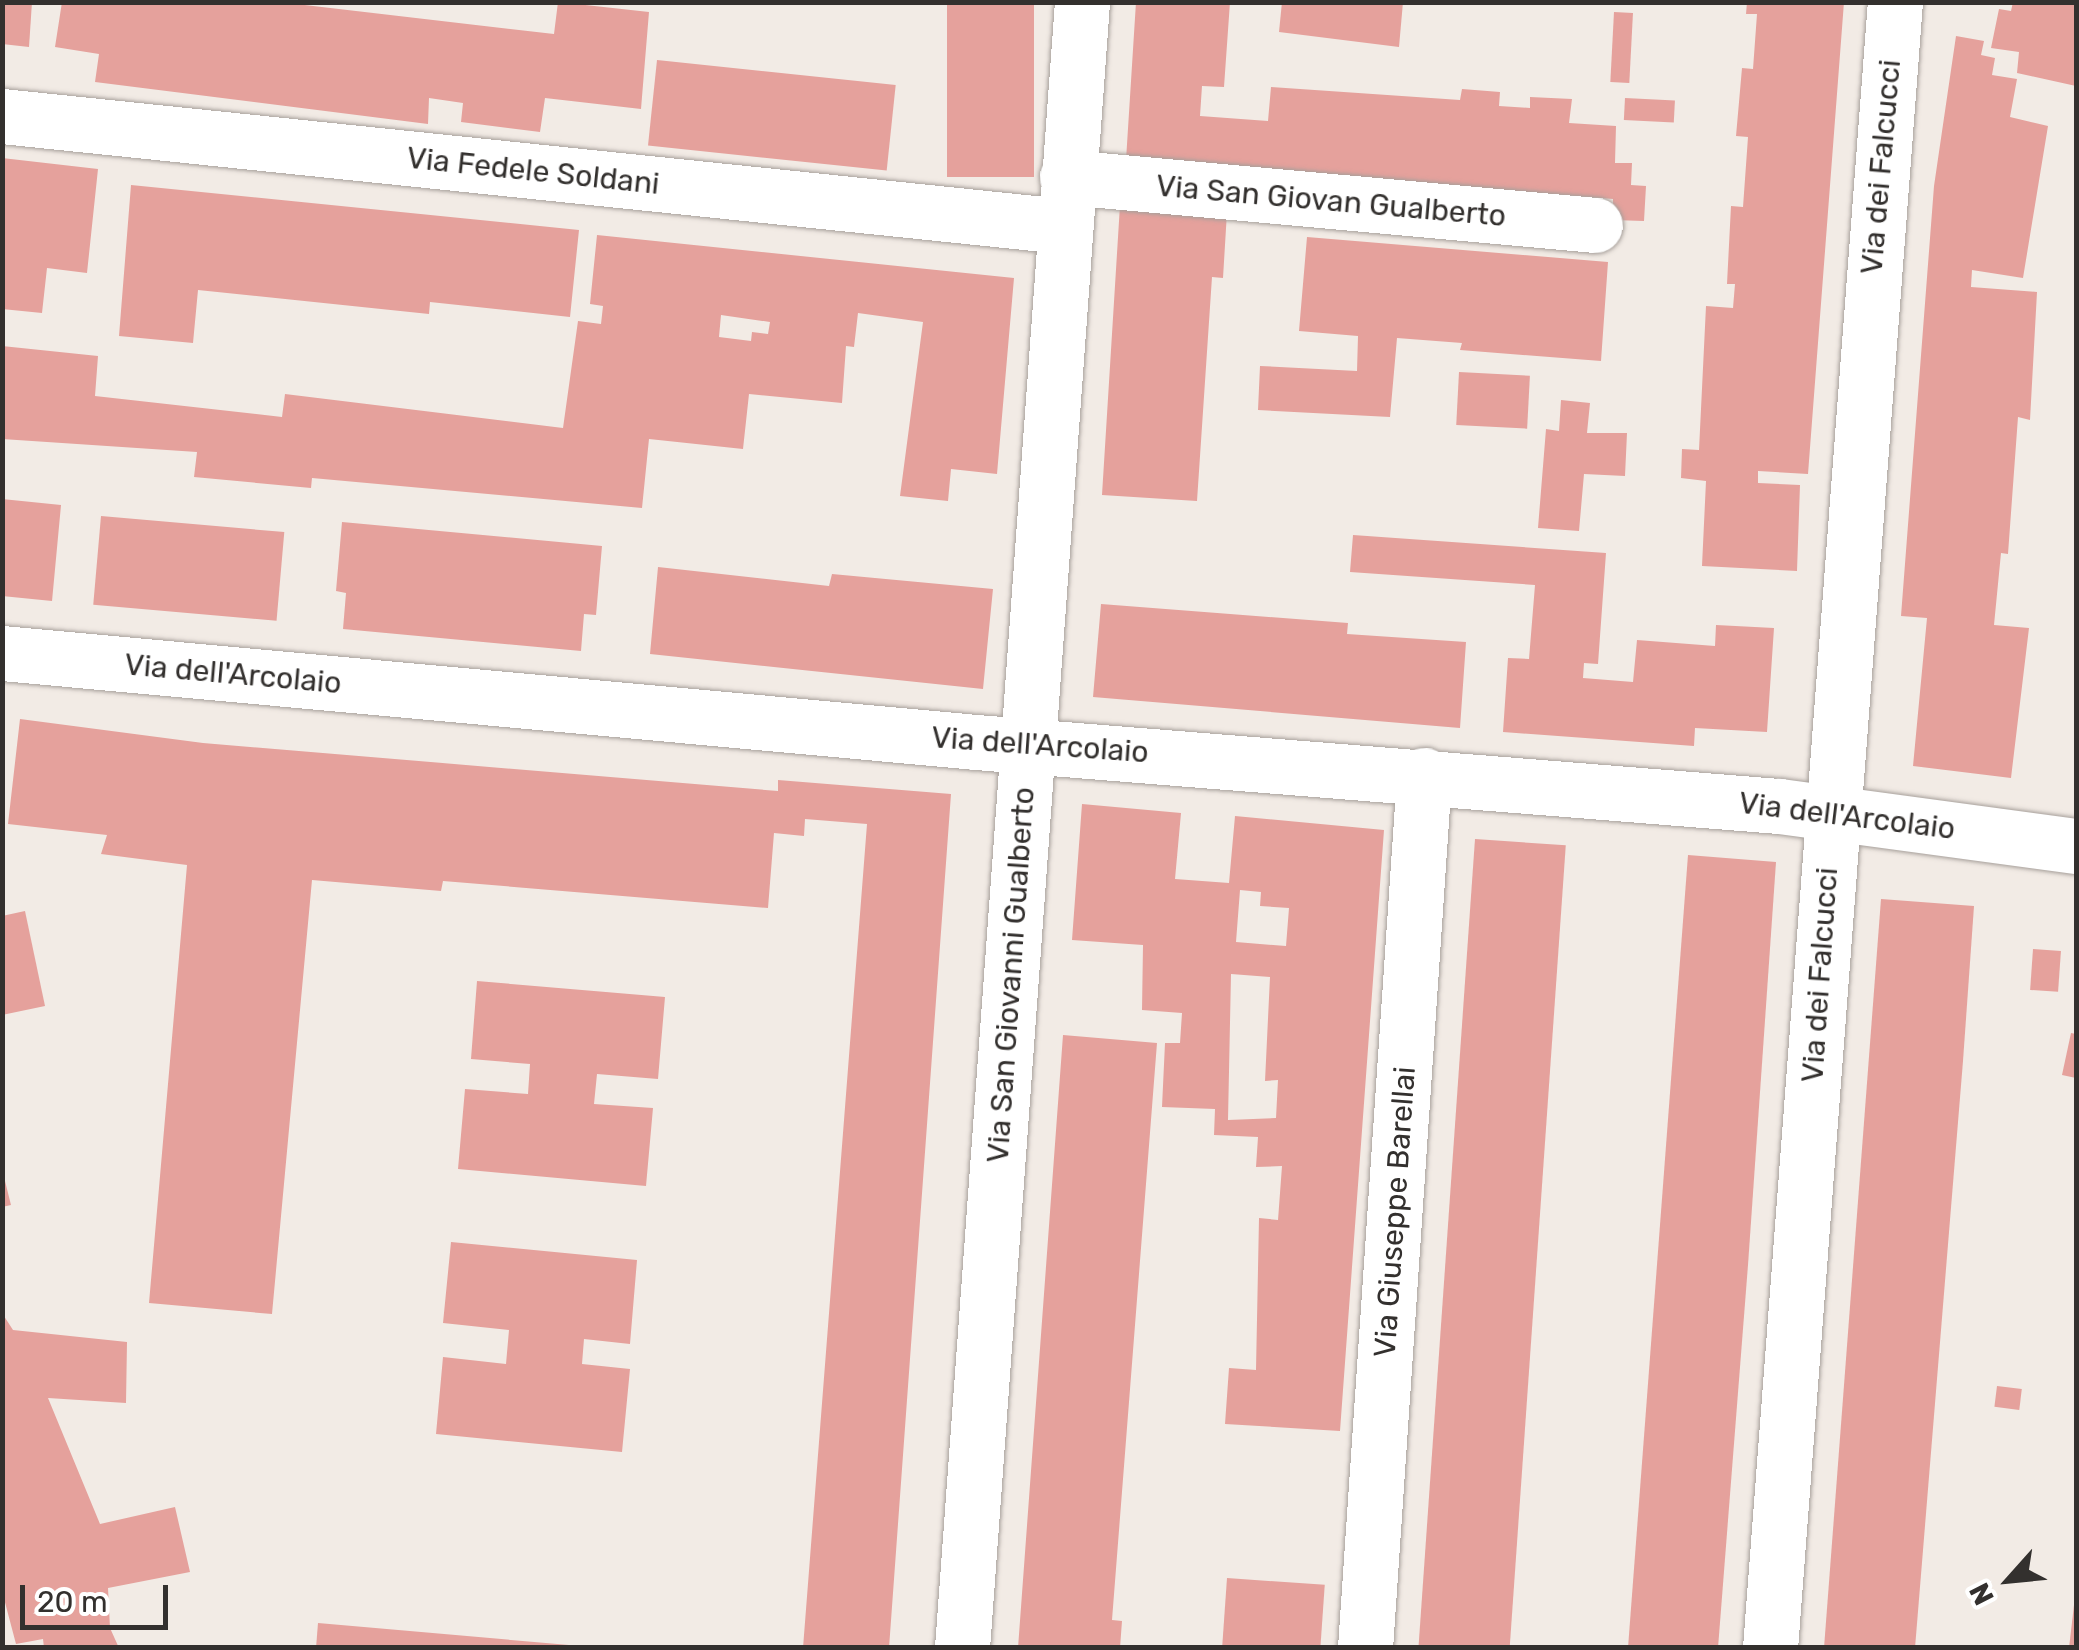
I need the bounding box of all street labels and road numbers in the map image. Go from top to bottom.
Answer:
street label: Via dei Falcucci [1854,58,1908,276]
street label: Via Fedele Soldani [405,140,661,202]
street label: Via San Giovan Gualberto [1154,168,1508,234]
street label: Via dell'Arcolaio [123,647,343,701]
street label: Via dell'Arcolaio [930,719,1150,771]
street label: Via dell'Arcolaio [1737,785,1957,847]
street label: Via San Giovanni Gualberto [980,786,1042,1164]
street label: Via dei Falcucci [1795,866,1845,1084]
street label: Via Giuseppe Barellai [1367,1065,1423,1359]

